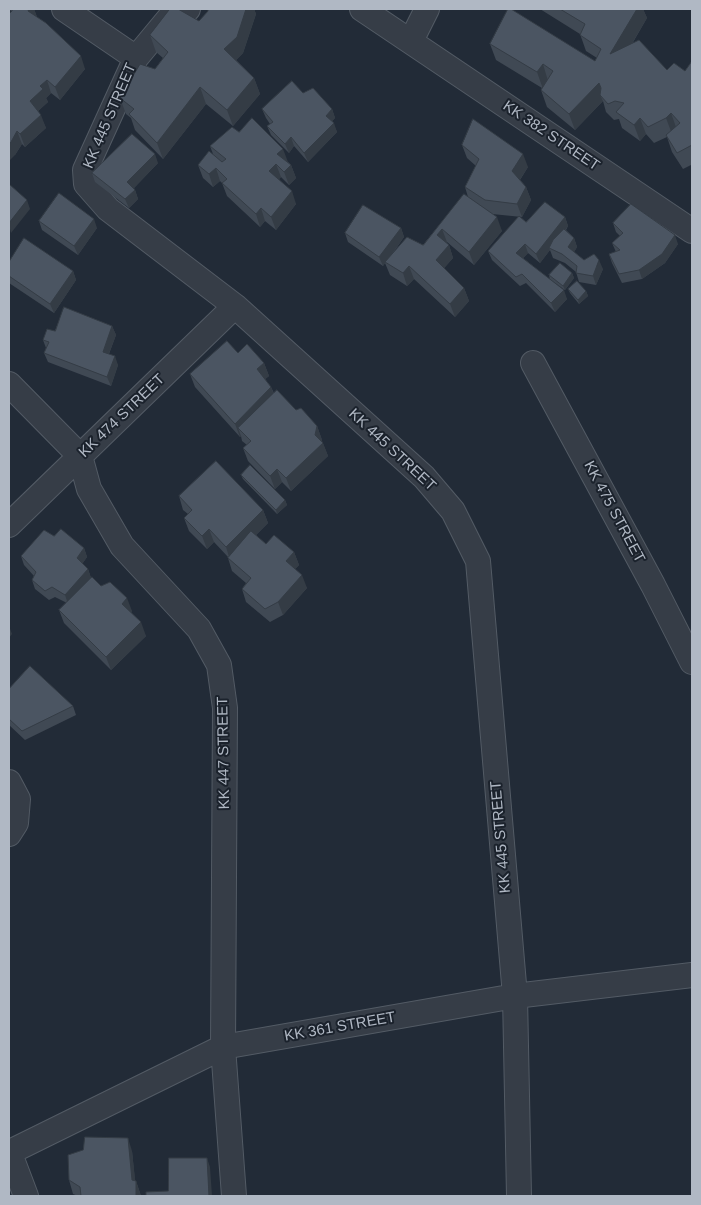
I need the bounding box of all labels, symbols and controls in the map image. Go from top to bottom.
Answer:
street label: KK 445 STREET [80,61,140,171]
street label: KK 382 STREET [499,97,603,175]
street label: KK 474 STREET [75,370,169,462]
street label: KK 445 STREET [345,405,439,495]
street label: KK 475 STREET [580,458,648,566]
street label: KK 447 STREET [214,697,234,809]
street label: KK 445 STREET [487,780,515,894]
street label: KK 361 STREET [283,1008,397,1046]

